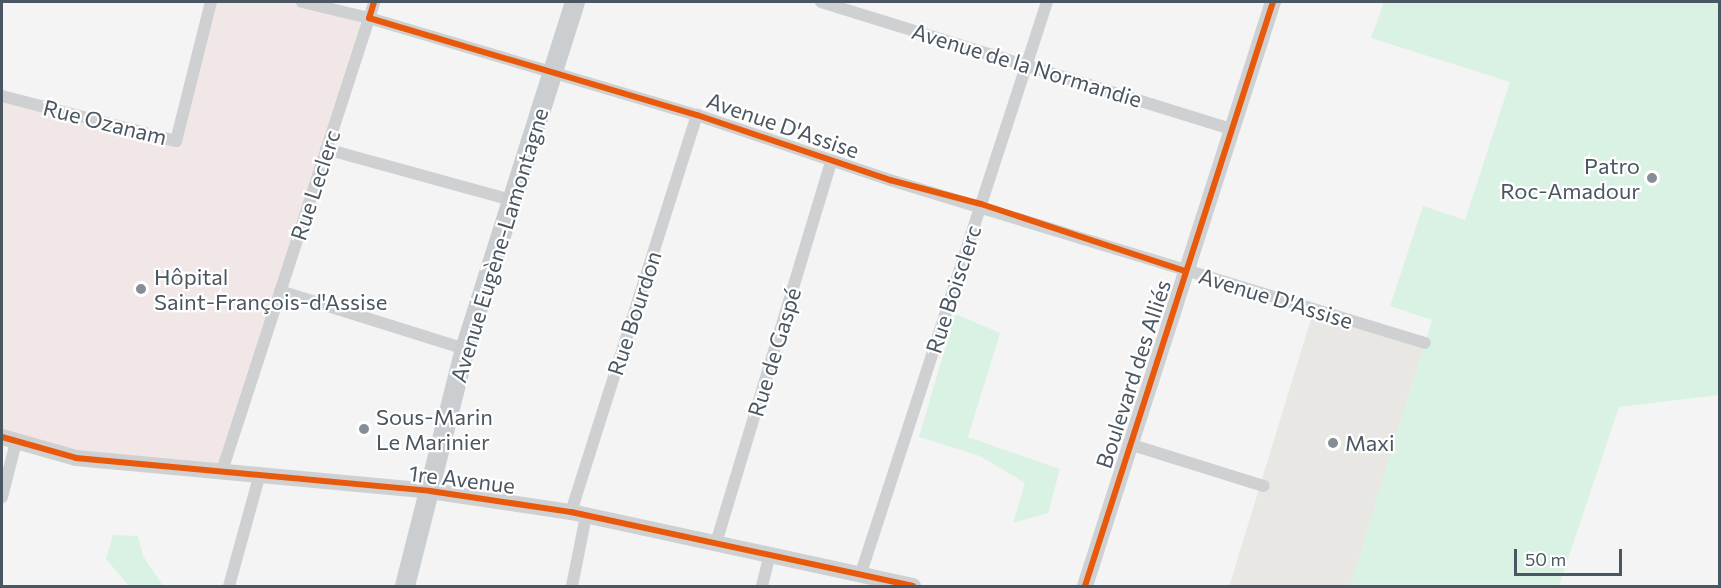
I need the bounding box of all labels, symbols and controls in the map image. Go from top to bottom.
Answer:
street label: Avenue de la Normandie [909,17,1145,113]
street label: Avenue D'Assise [703,87,863,163]
street label: Rue Ozanam [40,94,170,150]
street label: Avenue Eugène-Lamontagne [445,105,553,385]
street label: Rue Leclerc [285,127,345,243]
place label: Patro Roc-Amadour [1500,152,1640,204]
marker: Patro Roc-Amadour [1645,171,1659,185]
street label: Rue Boisclerc [920,222,986,356]
street label: Rue Bourdon [601,247,667,379]
street label: Avenue D'Assise [1196,262,1356,334]
place label: Hôpital Saint-François-d'Assise [154,263,387,314]
street label: Boulevard des Alliés [1090,276,1176,472]
marker: Hôpital Saint-François-d'Assise [132,280,150,298]
street label: Rue de Gaspé [742,284,806,420]
place label: Sous-Marin Le Marinier [376,403,493,454]
marker: Sous-Marin Le Marinier [357,422,371,436]
place label: Maxi [1345,430,1395,456]
marker: Maxi [1326,436,1340,450]
street label: 1re Avenue [407,459,517,499]
scale bar [1517,537,1625,575]
text: 50 m [1525,548,1566,570]

